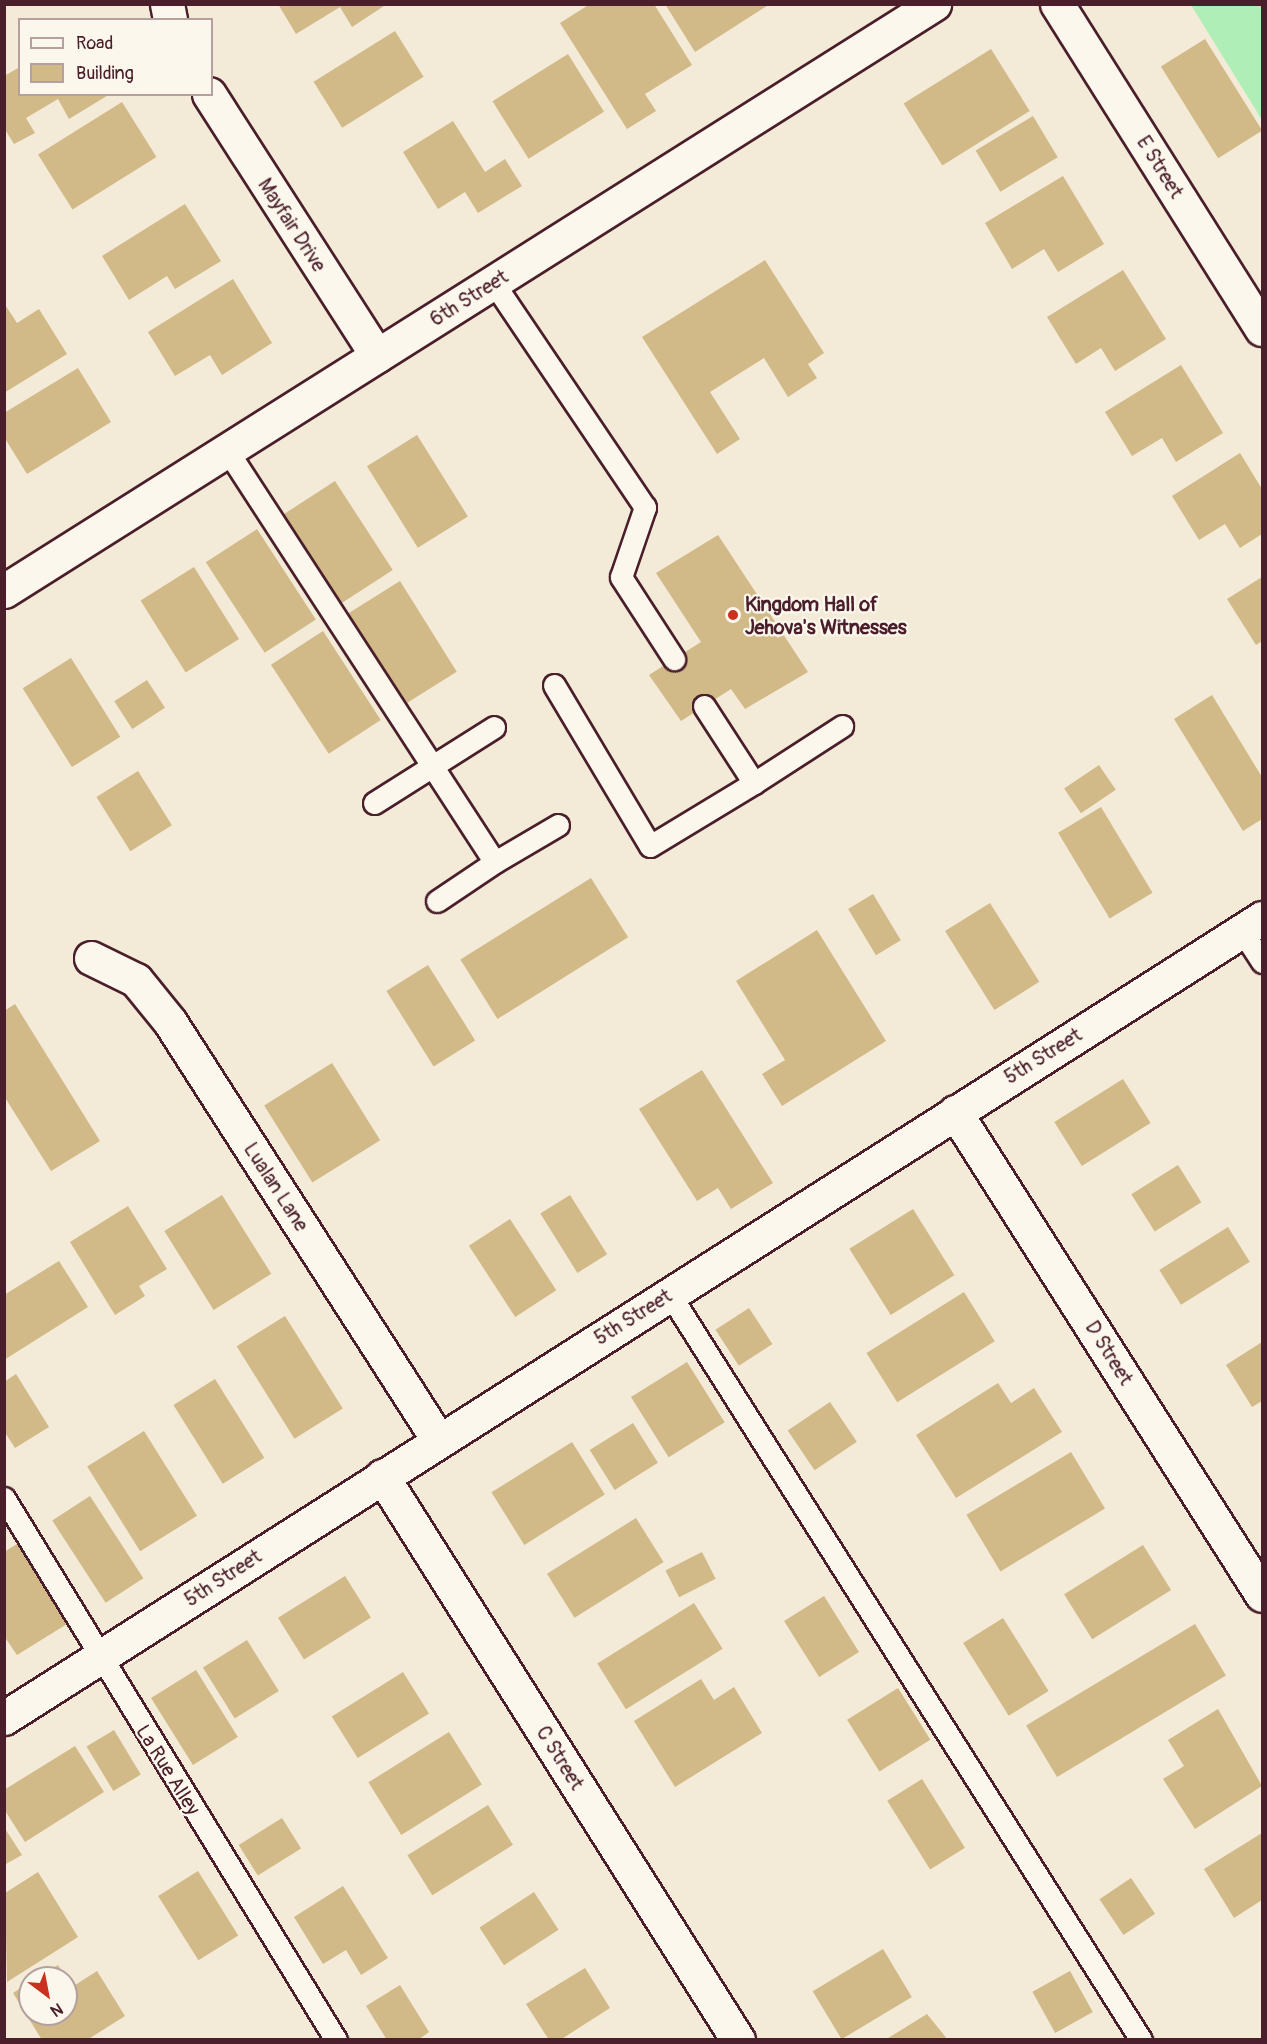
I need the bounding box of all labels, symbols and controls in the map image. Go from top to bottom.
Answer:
legend [18,18,213,96]
text: Road [76,32,113,55]
text: Building [76,62,134,85]
street label: E Street [1132,131,1188,203]
street label: Mayfair Drive [253,174,331,276]
street label: 6th Street [425,265,513,331]
place label: Kingdom Hall of Jehova's Witnesses [745,592,907,639]
marker: Kingdom Hall of Jehova's Witnesses [726,608,740,622]
street label: 5th Street [1000,1023,1086,1089]
street label: Lualan Lane [238,1138,314,1236]
street label: 5th Street [590,1284,676,1350]
street label: D Street [1080,1316,1138,1390]
street label: 5th Street [180,1544,266,1612]
street label: La Rue Alley [131,1721,205,1819]
street label: C Street [531,1722,589,1794]
north arrow [18,1966,78,2026]
text: N [47,1998,66,2021]

